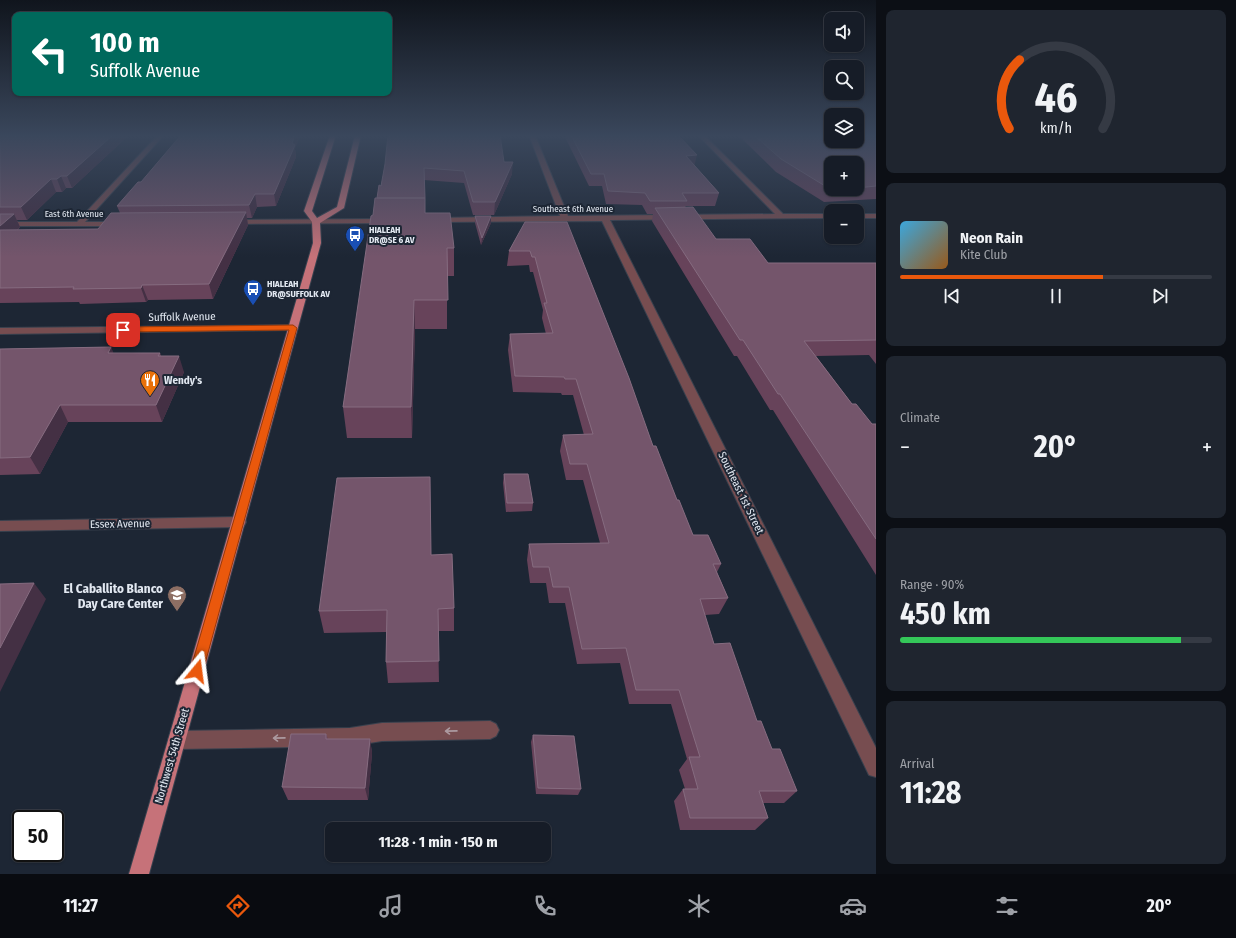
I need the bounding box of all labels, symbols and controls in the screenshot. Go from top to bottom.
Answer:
map controls [824,12,864,244]
button: sound [824,12,864,52]
text: 100 m [90,26,160,59]
icon: left [24,28,76,80]
text: Suffolk Avenue [90,60,200,82]
button: search [824,60,864,100]
text: 46 [1034,73,1078,123]
button: layers [824,108,864,148]
text: km/h [1040,120,1072,137]
button: + [824,156,864,196]
street label: Southeast 6th Avenue [533,204,614,214]
button: − [824,204,864,244]
street label: East 6th Avenue [45,209,104,219]
bus stop icon: HIALEAH DR@SE 6 AV [344,224,366,252]
place label: HIALEAH DR@SE 6 AV [369,225,415,245]
text: Neon Rain [960,229,1023,247]
text: Kite Club [960,247,1007,262]
bus stop icon: HIALEAH DR@SUFFOLK AV [242,278,264,306]
place label: HIALEAH DR@SUFFOLK AV [267,279,330,299]
icon: previous [941,285,963,307]
icon: pause [1045,285,1067,307]
icon: next [1149,285,1171,307]
street label: Suffolk Avenue [148,310,216,324]
pin [106,313,140,347]
icon: arrive [112,319,134,341]
restaurant icon: Wendy's [139,369,161,397]
place label: Wendy's [164,374,202,387]
text: Climate [900,410,940,425]
text: 20° [1034,429,1078,465]
text: − [900,434,910,461]
text: + [1202,434,1212,461]
street label: Southeast 1st Street [715,450,767,537]
street label: Essex Avenue [90,517,150,531]
text: Range · 90% [900,577,964,592]
place label: El Caballito Blanco Day Care Center [63,581,163,611]
school or university icon: El Caballito Blanco Day Care Center [166,584,188,612]
text: 450 km [900,596,991,632]
position arrow [176,650,218,692]
street label: Northwest 54th Street [152,706,192,805]
one-way arrow [445,727,458,735]
one-way arrow [273,734,286,742]
text: Arrival [900,756,934,771]
text: 11:28 [900,775,961,811]
speed limit sign: 50 [12,810,64,862]
text: 11:28 · 1 min · 150 m [378,833,498,851]
icon: directions [224,892,252,920]
icon: music [377,892,405,920]
icon: phone [531,892,559,920]
icon: climate [685,892,713,920]
icon: car [839,892,867,920]
icon: filters [993,892,1021,920]
text: 11:27 [63,895,98,917]
text: 20° [1146,895,1173,917]

